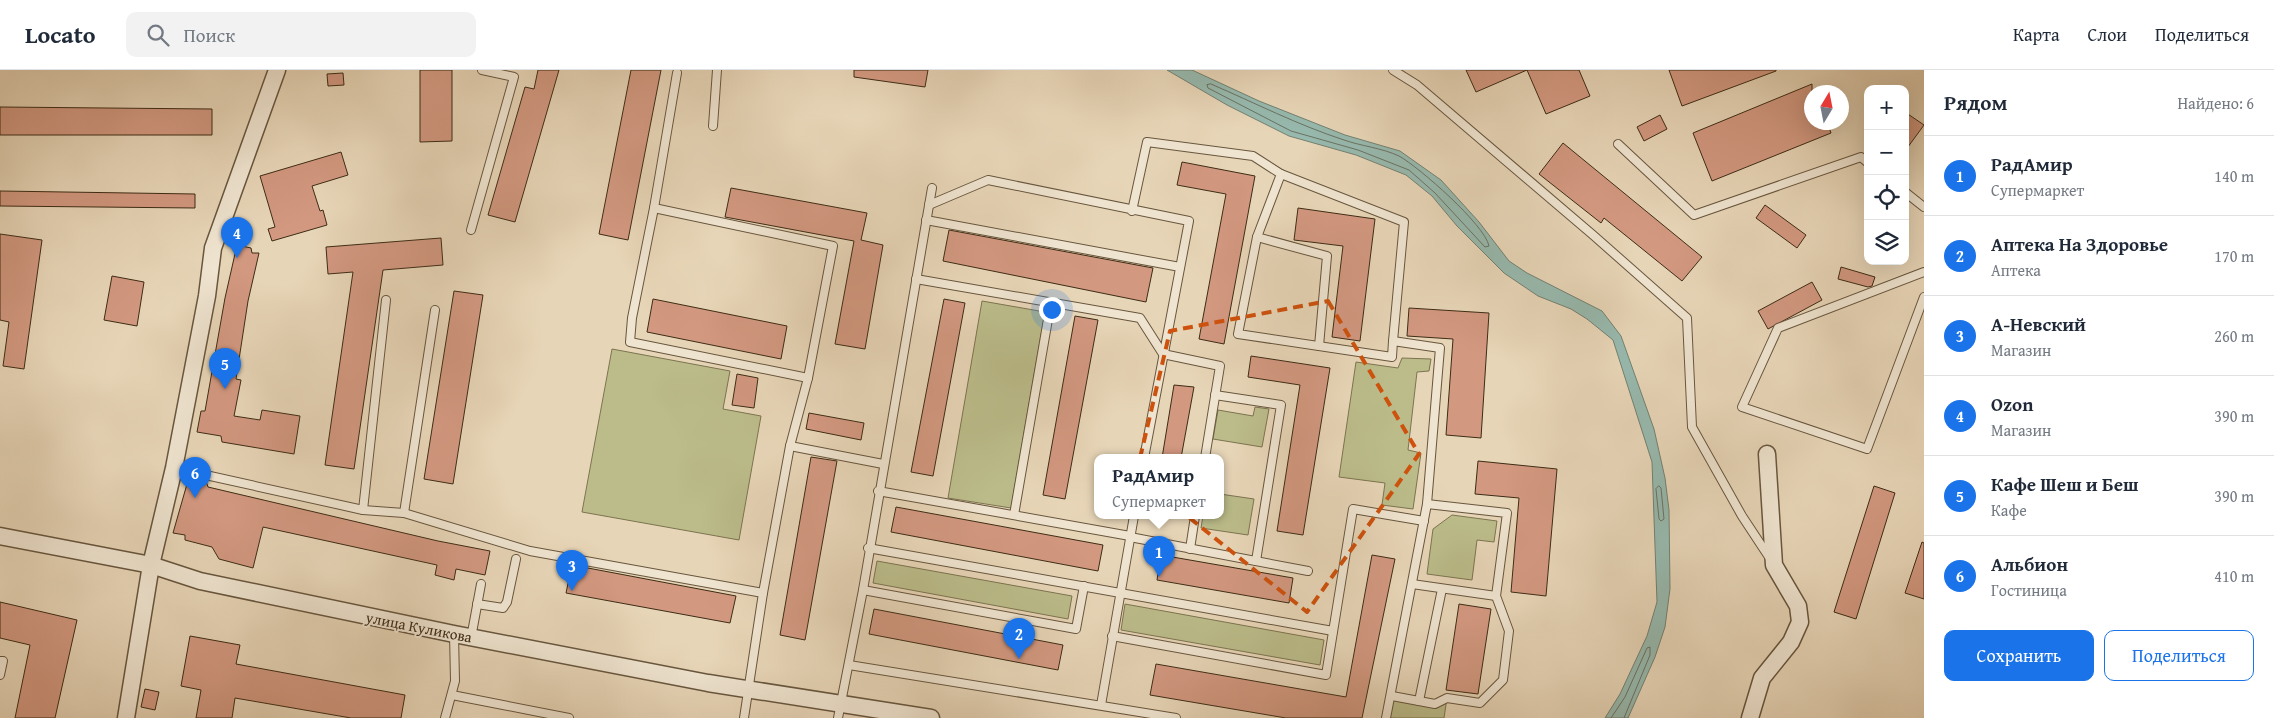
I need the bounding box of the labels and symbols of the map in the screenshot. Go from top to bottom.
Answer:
north arrow [1804,85,1849,130]
pin: 4 [221,217,253,258]
your location [1039,297,1065,323]
pin: 5 [209,348,241,389]
pin: 6 [179,457,211,498]
pin: 1 [1143,536,1175,577]
pin: 3 [556,550,588,591]
street label: улица Куликова [363,606,475,648]
pin: 2 [1003,618,1035,659]

